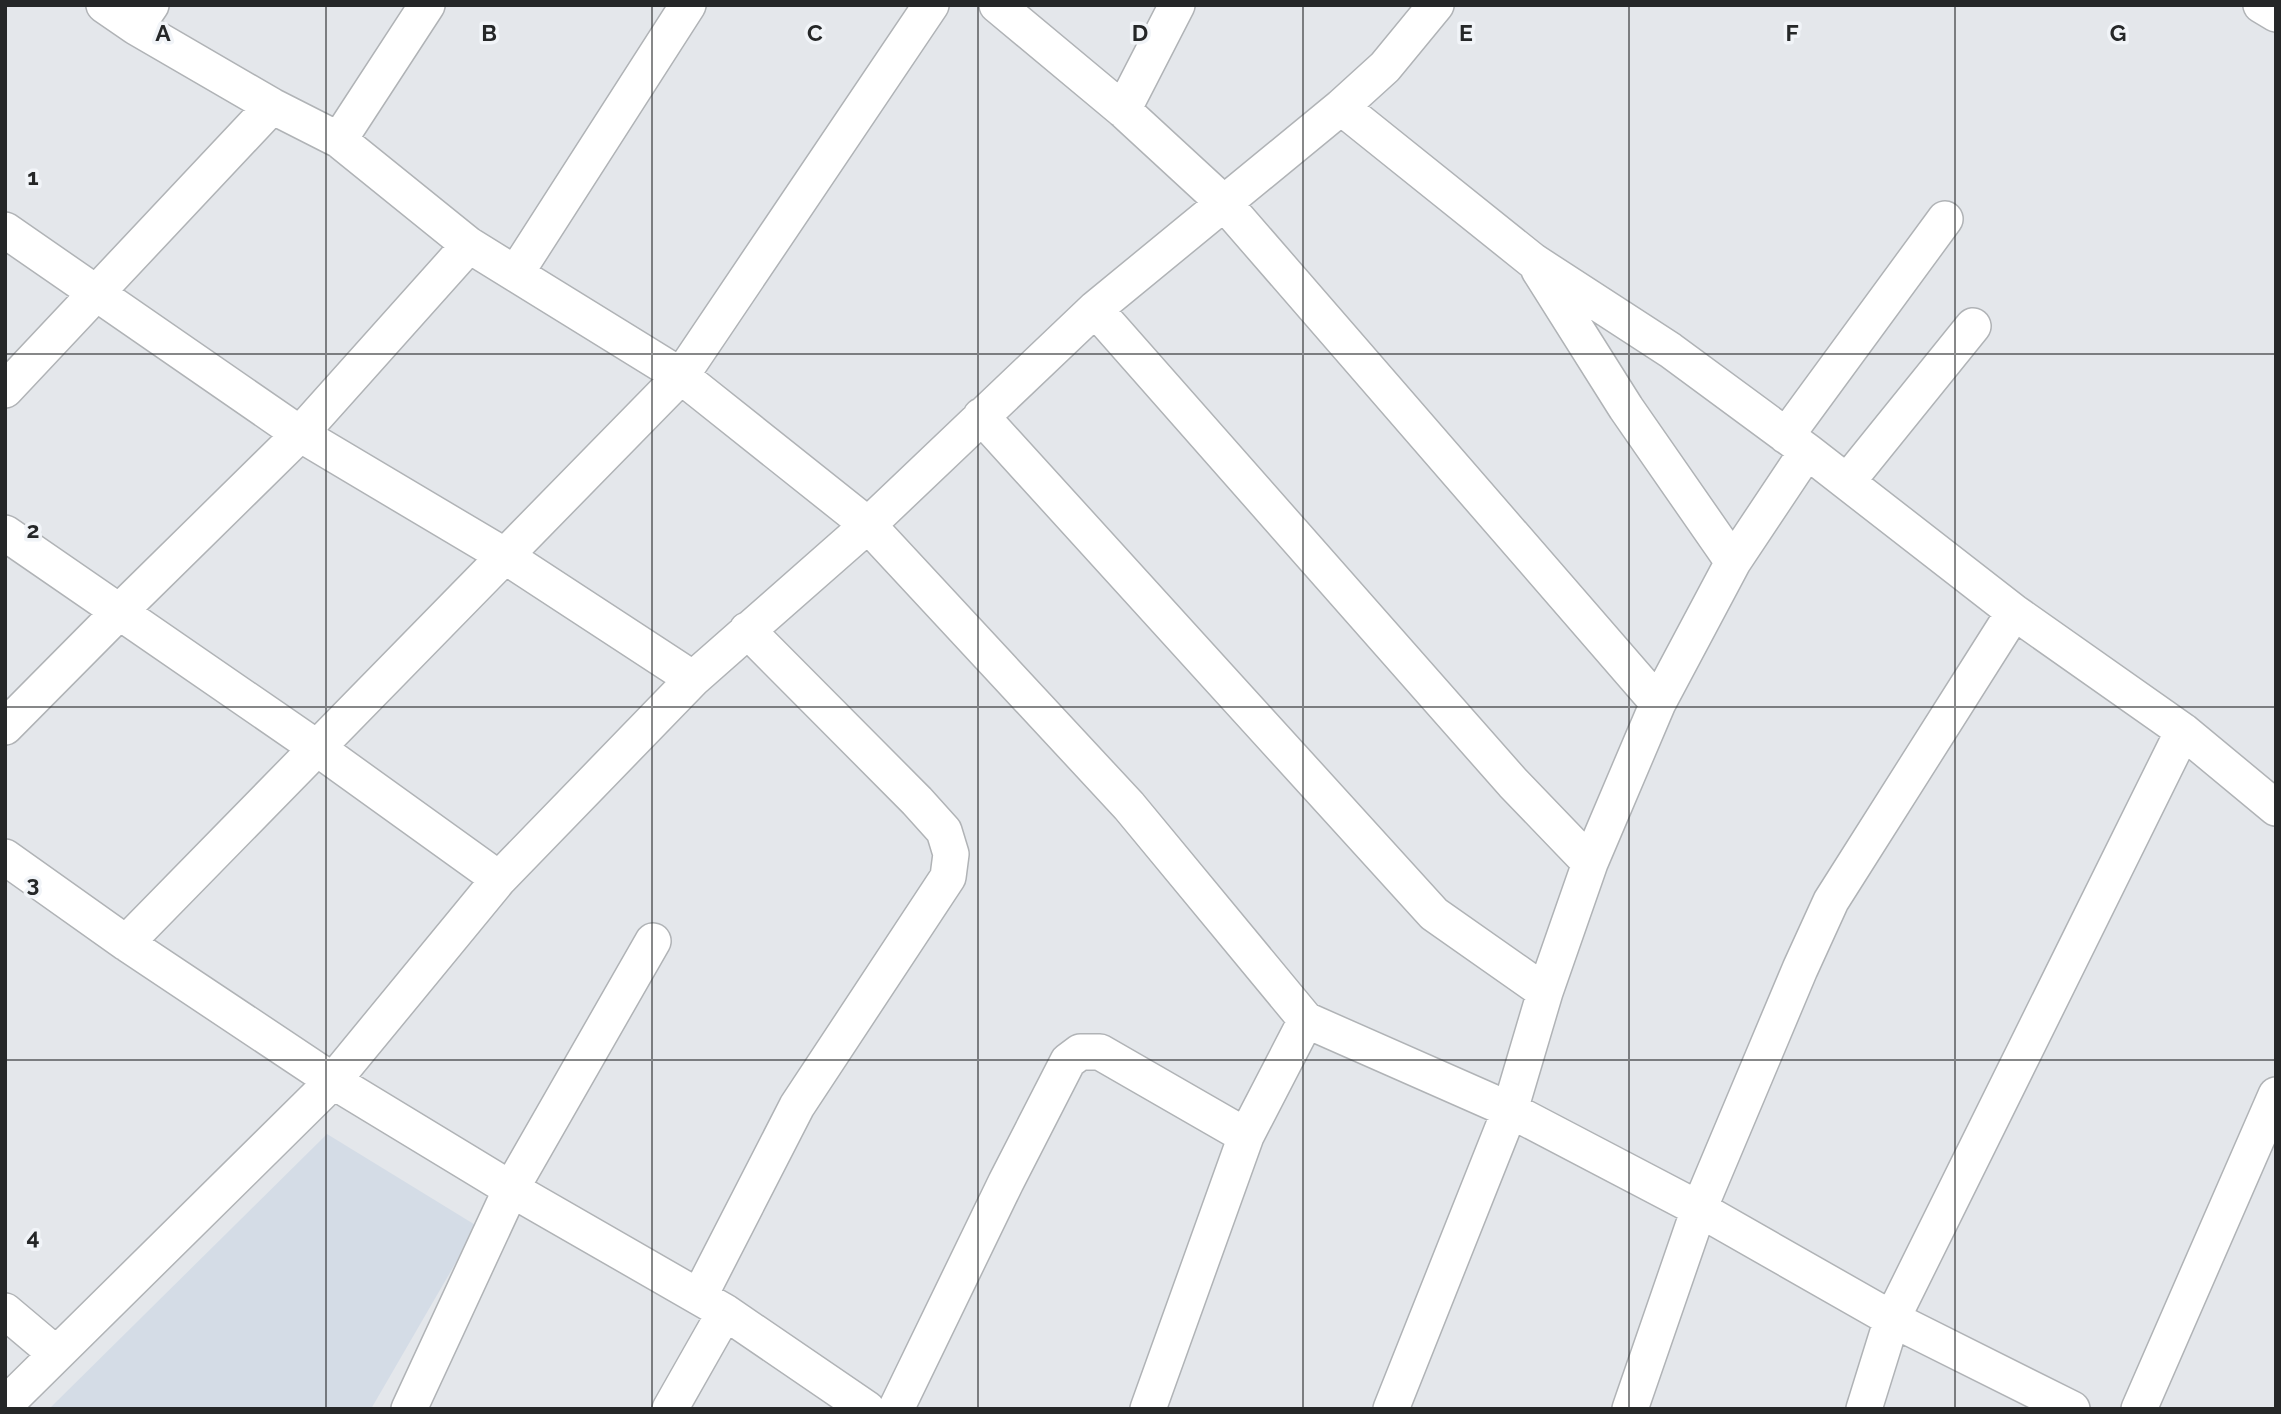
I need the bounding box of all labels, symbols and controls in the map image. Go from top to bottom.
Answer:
text: A [155,19,171,46]
text: B [481,19,497,46]
text: C [807,19,823,46]
text: D [1132,19,1148,46]
text: E [1459,19,1473,46]
text: F [1785,19,1799,46]
text: G [2110,19,2126,46]
text: 1 [27,163,39,190]
text: 2 [27,516,39,543]
text: 3 [27,870,39,897]
text: 4 [26,1223,40,1250]

